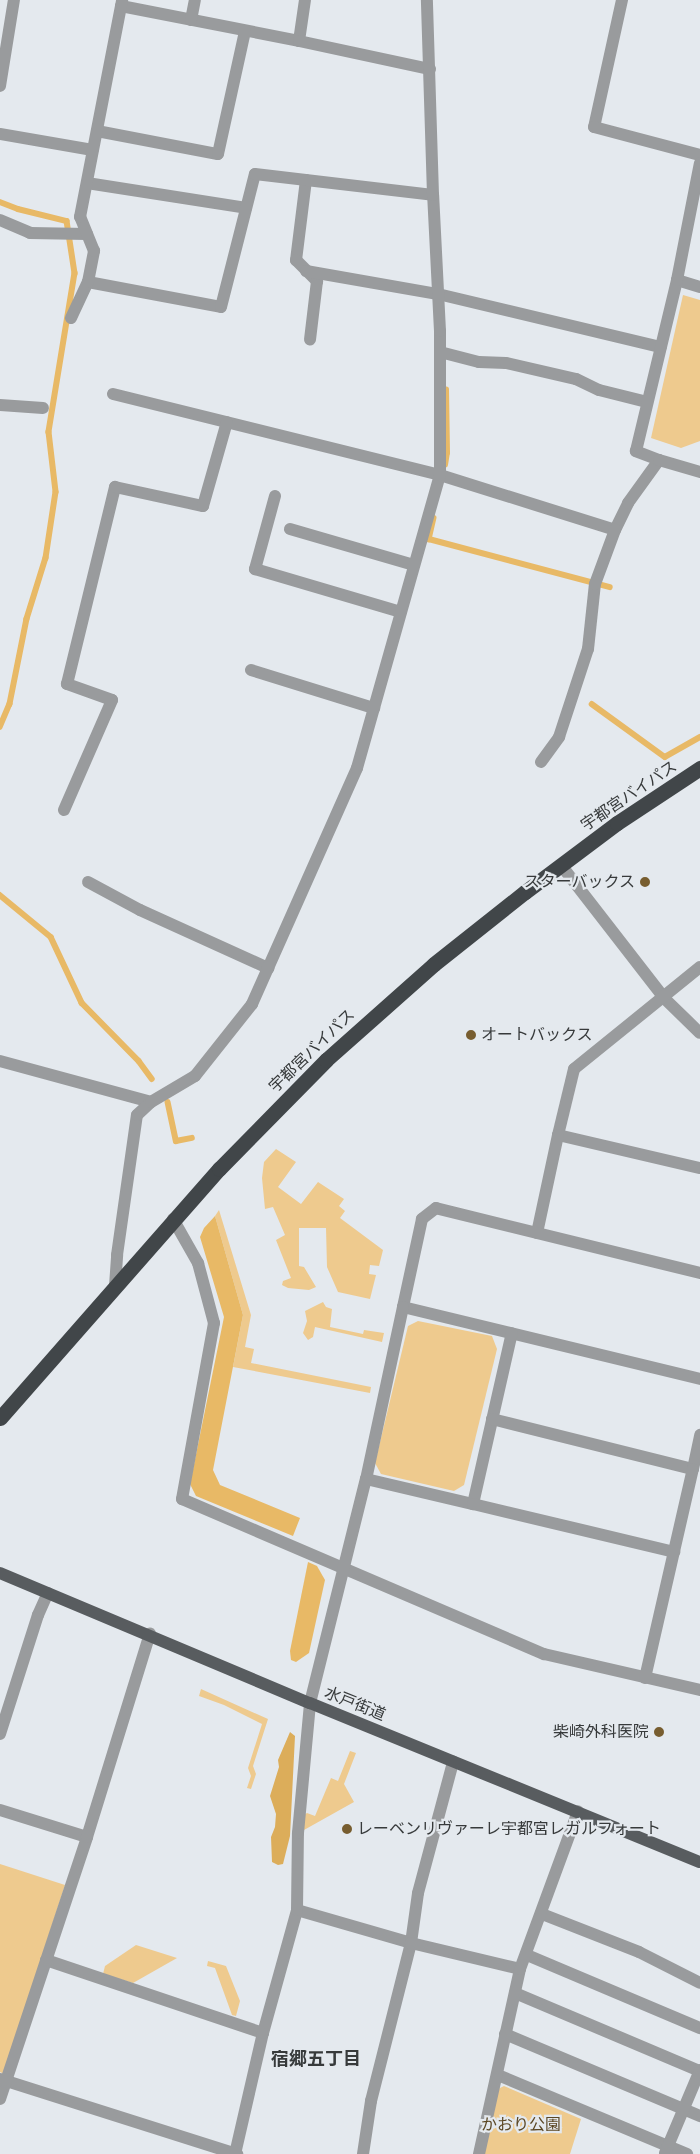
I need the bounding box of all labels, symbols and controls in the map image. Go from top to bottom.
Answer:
street label: 宇都宮バイパス [577,757,681,835]
place label: スターバックス [523,872,635,892]
marker: スターバックス [639,876,651,888]
street label: 宇都宮バイパス [265,1005,359,1097]
place label: オートバックス [481,1025,593,1045]
marker: オートバックス [465,1029,477,1041]
street label: 水戸街道 [322,1683,388,1725]
place label: 柴崎外科医院 [553,1722,649,1742]
marker: 柴崎外科医院 [653,1726,665,1738]
place label: レーベンリヴァーレ宇都宮レガルフォート [357,1819,661,1839]
marker: レーベンリヴァーレ宇都宮レガルフォート [341,1823,353,1835]
district label: 宿郷五丁目 [271,2048,361,2070]
park label: かおり公園 [481,2115,561,2135]

